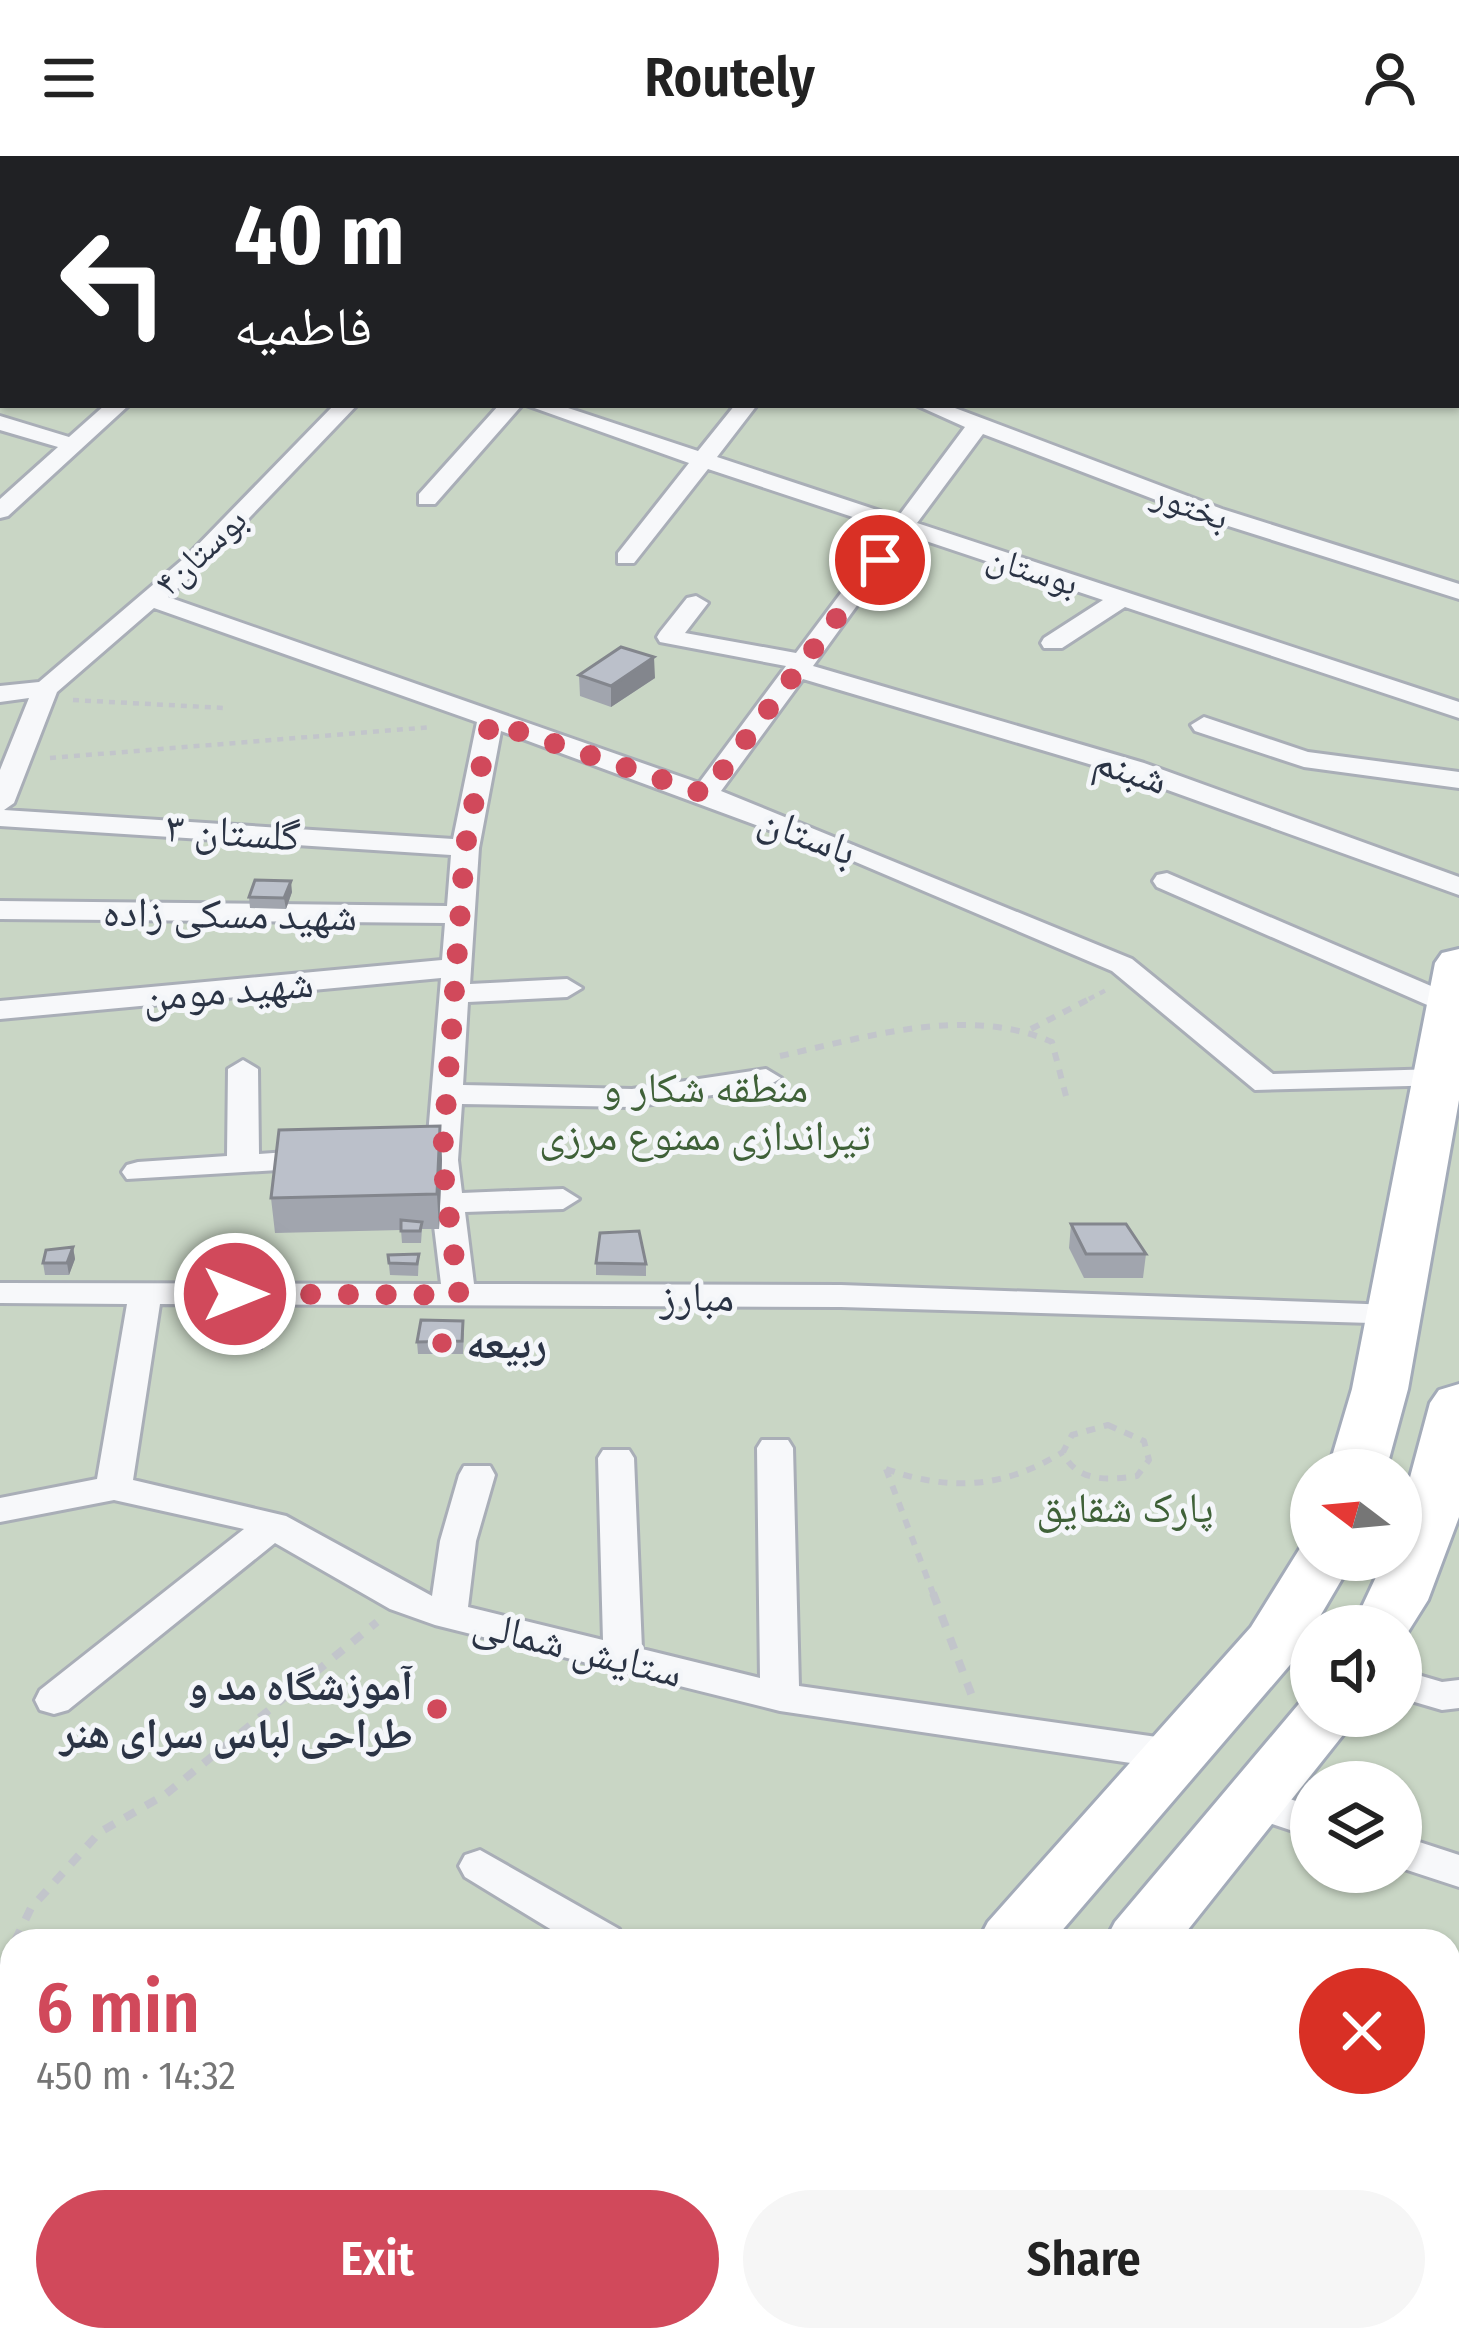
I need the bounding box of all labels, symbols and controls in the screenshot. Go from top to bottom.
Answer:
icon: menu [36,45,102,111]
icon: person [1357,45,1423,111]
text: Routely [644,46,815,110]
text: 40 m [234,185,405,286]
icon: left [36,204,192,360]
text: فاطمیه [234,295,372,359]
street label: بختور [1146,472,1235,540]
street label: بوستان۴ [146,498,256,605]
pin [829,509,931,611]
icon: arrive [847,527,913,593]
street label: بوستان [981,535,1084,605]
street label: شبنم [1087,735,1174,807]
street label: باستان [752,794,863,876]
street label: گلستان ۳ [164,802,302,862]
street label: شهید مسکی زاده [102,887,358,941]
street label: شهید مومن [141,958,315,1022]
park label: منطقه شکار و تیراندازی ممنوع مرزی [539,1063,871,1162]
position arrow [172,1231,298,1357]
street label: مبارز [659,1272,734,1322]
place label: ربیعه [466,1319,547,1369]
marker: ربیعه [429,1330,455,1356]
north arrow [1290,1449,1422,1581]
map controls [1290,1449,1422,1893]
park label: پارک شقایق [1036,1483,1214,1533]
street label: ستایش شمالی [468,1598,688,1698]
button: sound [1290,1605,1422,1737]
place label: آموزشگاه مد و طراحی لباس سرای هنر [58,1661,413,1759]
marker: آموزشگاه مد و طراحی لباس سرای هنر [424,1696,450,1722]
button: layers [1290,1761,1422,1893]
text: 6 min [36,1965,200,2051]
button: close [1299,1968,1425,2094]
text: 450 m · 14:32 [36,2053,236,2099]
button: Exit [36,2190,719,2328]
button: Share [743,2190,1425,2328]

